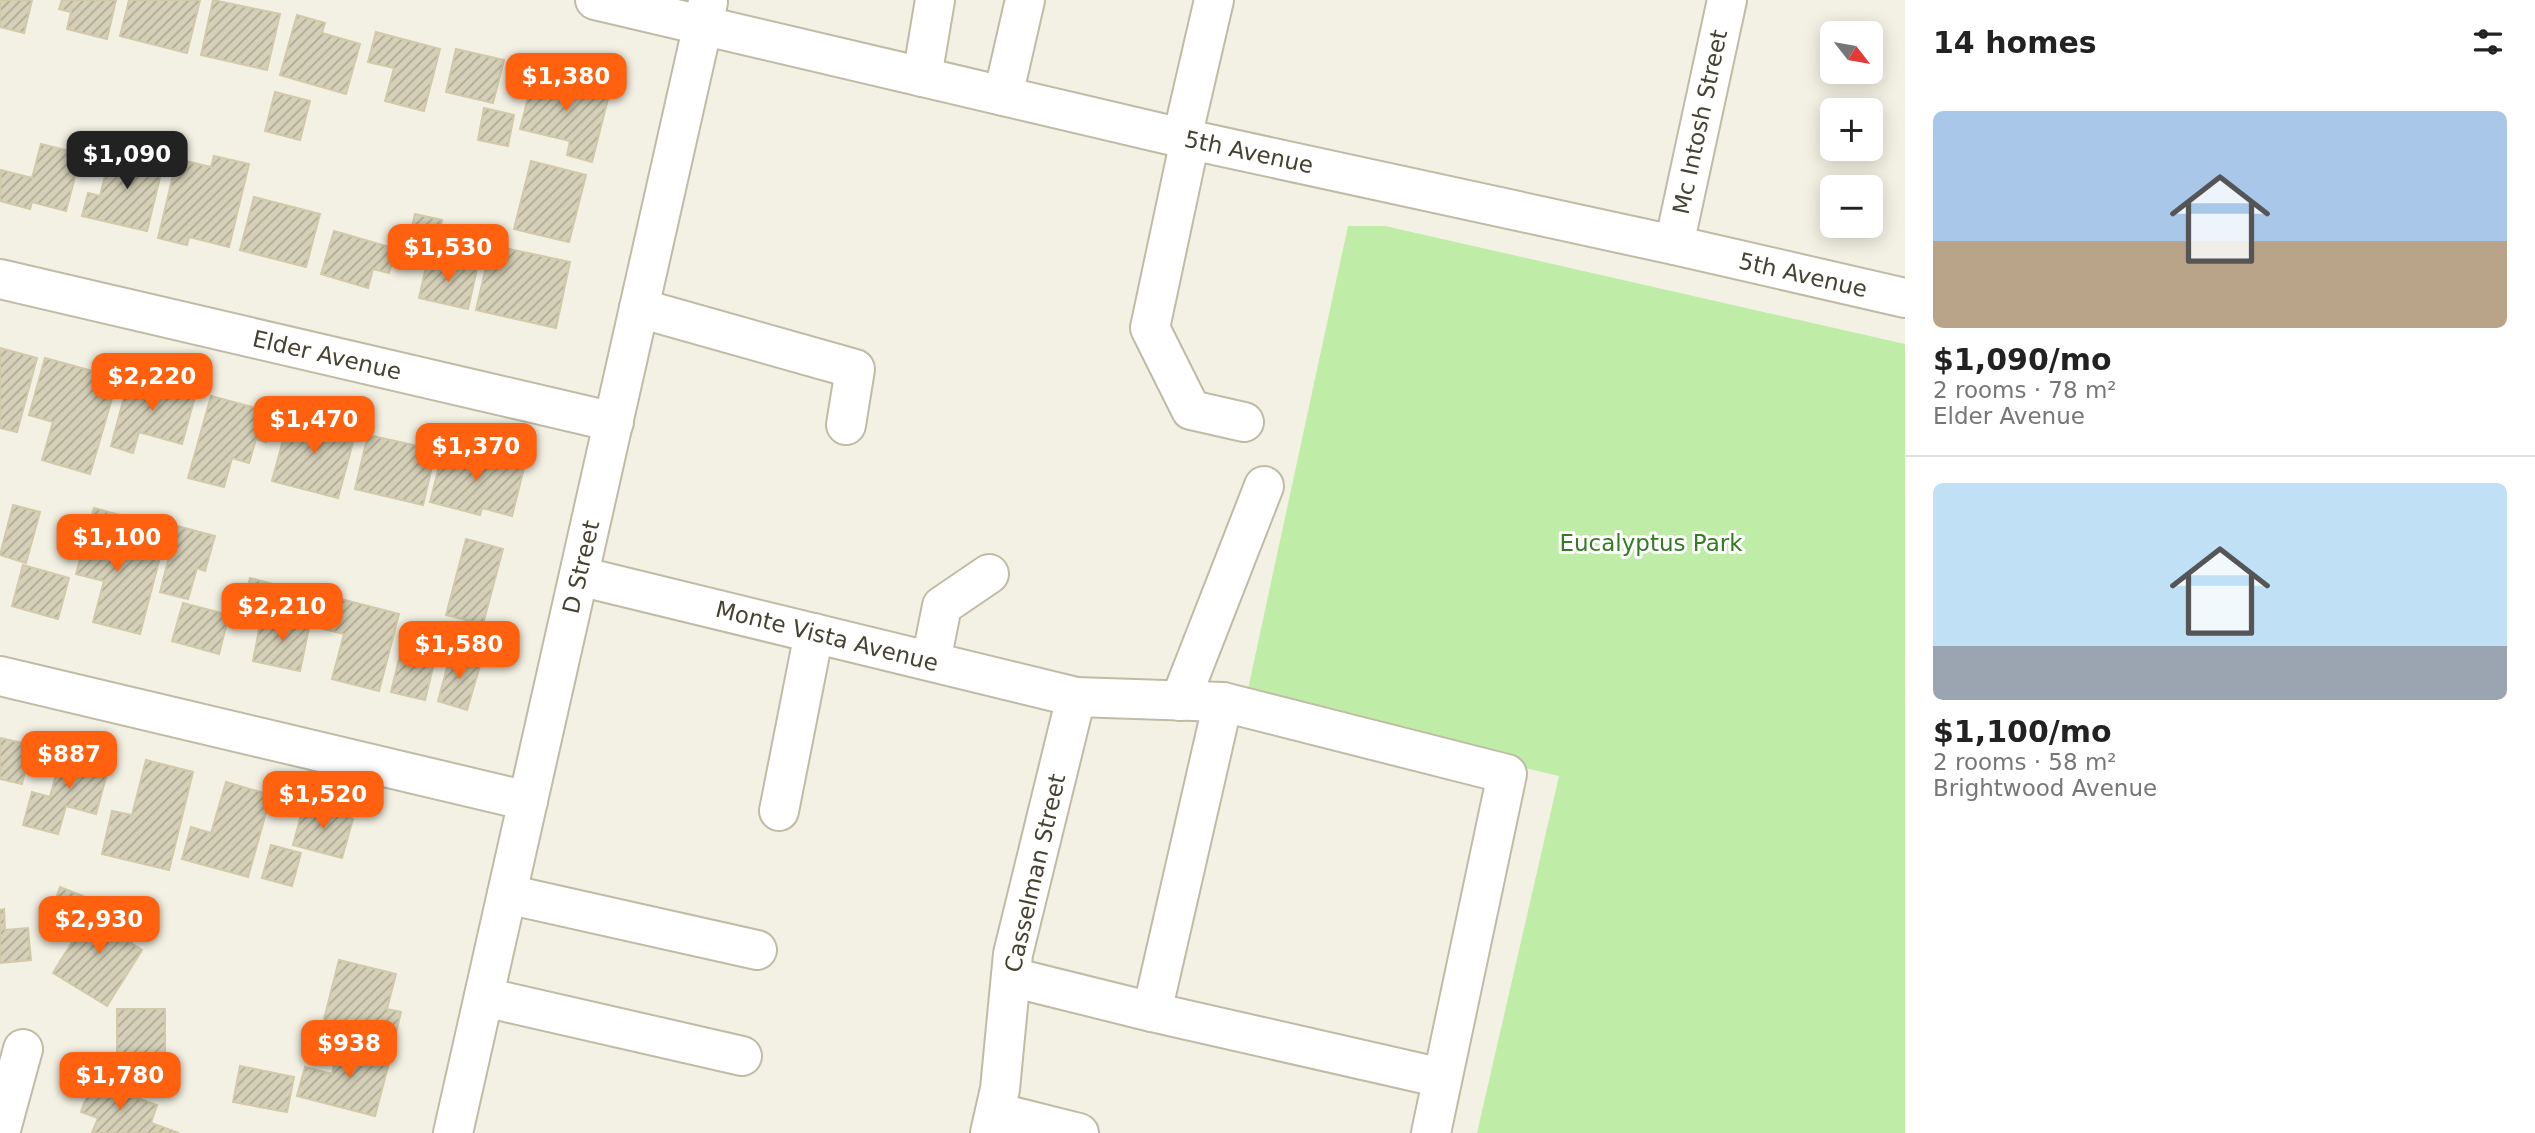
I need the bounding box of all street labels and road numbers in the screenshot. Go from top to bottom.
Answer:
street label: Mc Intosh Street [1668,27,1732,217]
street label: 5th Avenue [1182,126,1316,178]
street label: 5th Avenue [1736,248,1870,302]
street label: Elder Avenue [250,325,404,385]
street label: D Street [558,518,604,616]
street label: Monte Vista Avenue [713,596,941,676]
street label: Casselman Street [1000,771,1070,975]

